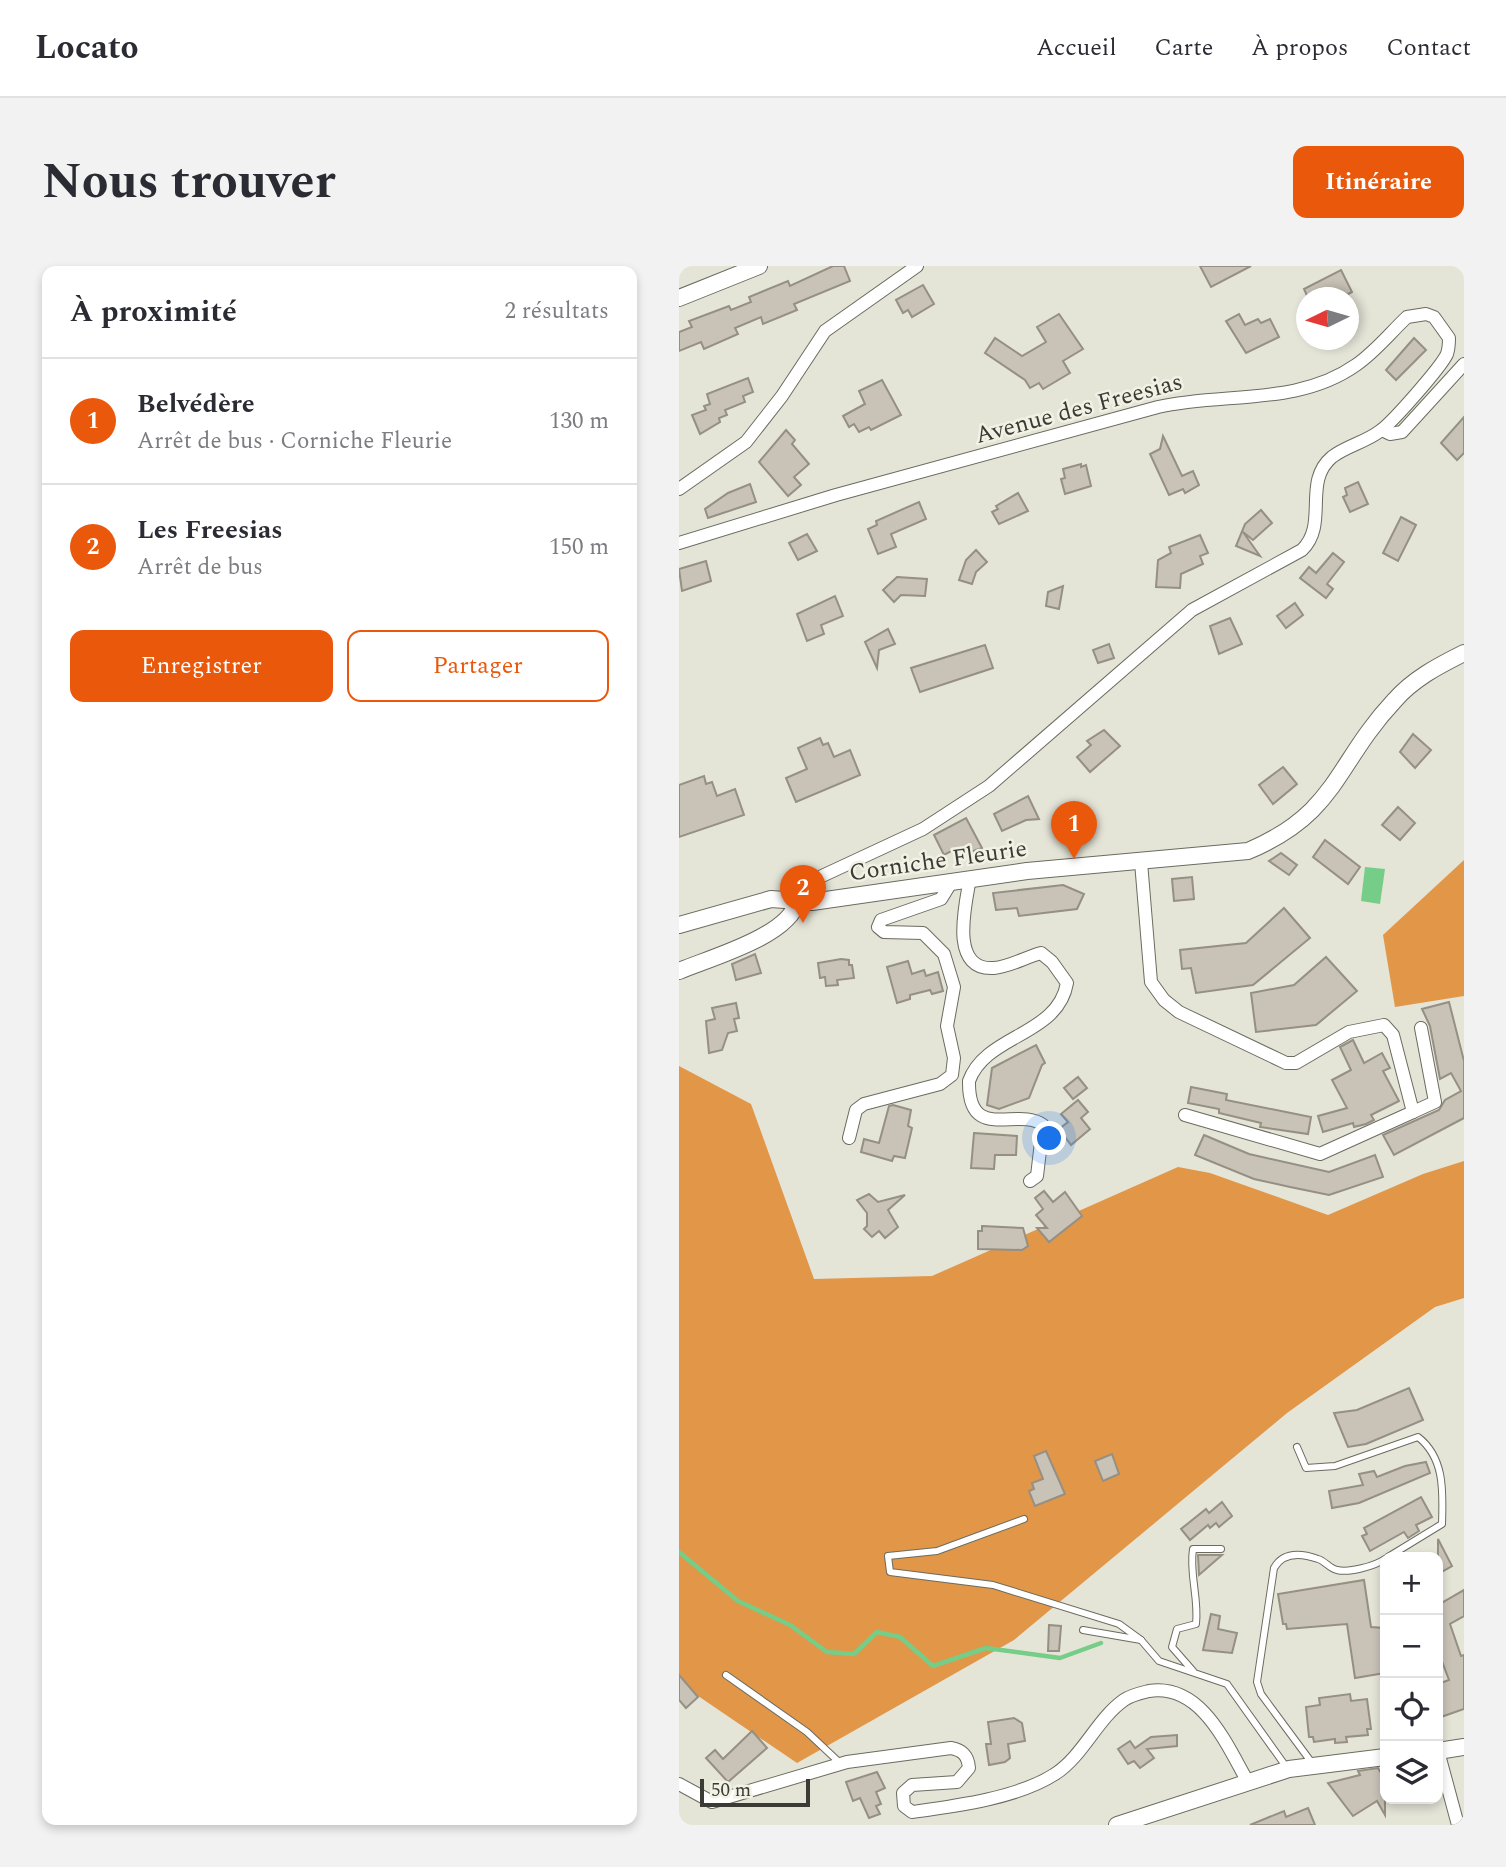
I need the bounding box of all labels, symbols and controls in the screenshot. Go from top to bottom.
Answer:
text: Locato [35,23,139,73]
text: Accueil [1036,30,1116,66]
text: Carte [1154,30,1213,66]
text: À propos [1251,30,1348,66]
text: Contact [1386,30,1471,66]
text: Nous trouver [42,145,335,220]
button: Itinéraire [1293,146,1464,218]
north arrow [1296,287,1359,350]
text: À proximité [70,289,237,335]
text: 2 résultats [504,294,609,329]
street label: Avenue des Freesias [971,364,1187,454]
text: Belvédère [137,384,255,424]
text: 1 [87,404,99,439]
text: 130 m [549,404,609,439]
text: Arrêt de bus · Corniche Fleurie [137,424,452,459]
text: Les Freesias [137,510,283,550]
text: 2 [87,530,99,565]
text: 150 m [549,530,609,565]
text: Arrêt de bus [137,550,263,585]
button: Enregistrer [70,630,333,702]
button: Partager [347,630,609,702]
pin: 1 [1051,801,1097,859]
street label: Corniche Fleurie [847,831,1029,891]
pin: 2 [780,865,826,923]
your location [1032,1121,1066,1155]
map controls [1380,1552,1443,1804]
button: + [1380,1552,1443,1615]
button: − [1380,1615,1443,1678]
button: locate [1380,1678,1443,1741]
button: layers [1380,1741,1443,1804]
scale bar [700,1776,810,1808]
text: 50 m [711,1776,751,1805]

